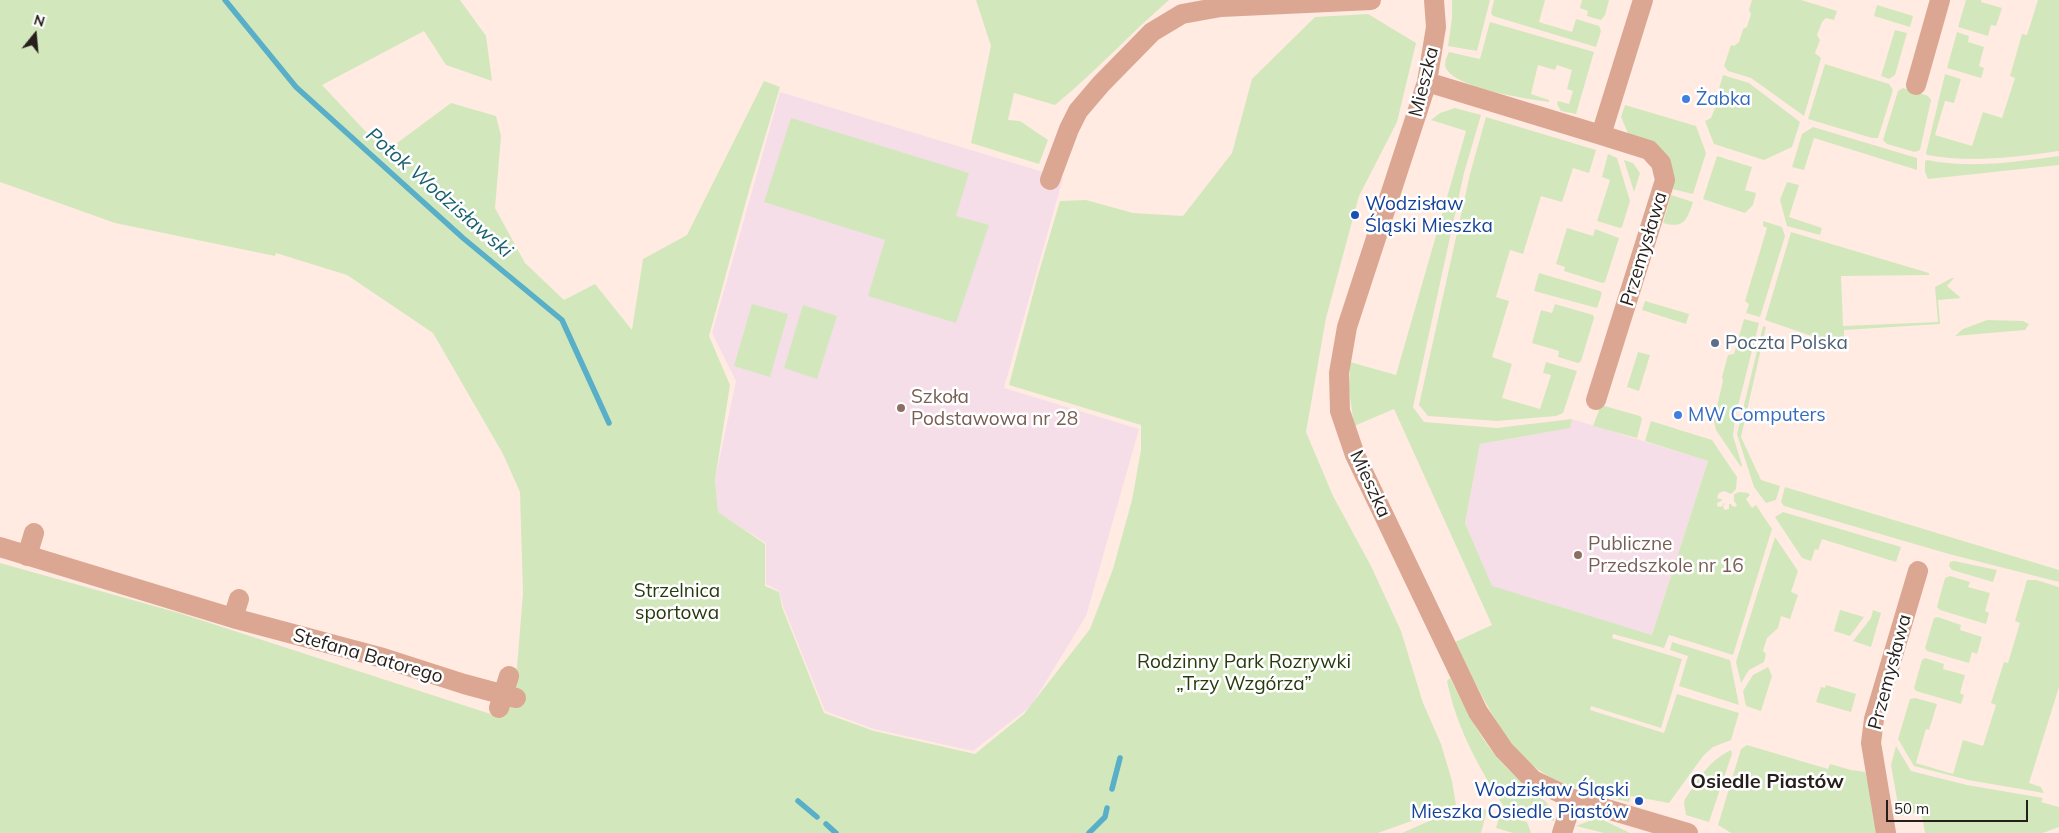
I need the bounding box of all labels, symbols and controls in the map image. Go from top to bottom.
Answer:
north arrow [10,10,60,60]
text: N [32,11,47,31]
street label: Mieszka [1404,45,1444,119]
place label: Żabka [1696,88,1751,110]
marker: Żabka [1680,93,1692,105]
water label: Potok Wodzisławski [361,123,517,263]
street label: Przemysława [1616,189,1672,309]
place label: Wodzisław Śląski Mieszka [1365,193,1493,237]
marker: Wodzisław Śląski Mieszka [1349,209,1361,221]
place label: Poczta Polska [1725,332,1848,354]
marker: Poczta Polska [1709,337,1721,349]
place label: Szkoła Podstawowa nr 28 [911,386,1078,430]
marker: Szkoła Podstawowa nr 28 [895,402,907,414]
place label: MW Computers [1688,404,1826,426]
marker: MW Computers [1672,409,1684,421]
street label: Mieszka [1345,447,1395,521]
place label: Publiczne Przedszkole nr 16 [1588,533,1744,577]
marker: Publiczne Przedszkole nr 16 [1572,549,1584,561]
park label: Strzelnica sportowa [634,580,720,624]
street label: Przemysława [1864,612,1916,732]
street label: Stefana Batorego [290,624,446,688]
park label: Rodzinny Park Rozrywki „Trzy Wzgórza” [1137,651,1351,695]
district label: Osiedle Piastów [1690,770,1844,794]
place label: Wodzisław Śląski Mieszka Osiedle Piastów [1411,779,1629,823]
scale bar [1889,790,2032,822]
marker: Wodzisław Śląski Mieszka Osiedle Piastów [1633,795,1645,807]
text: 50 m [1894,799,1929,818]

